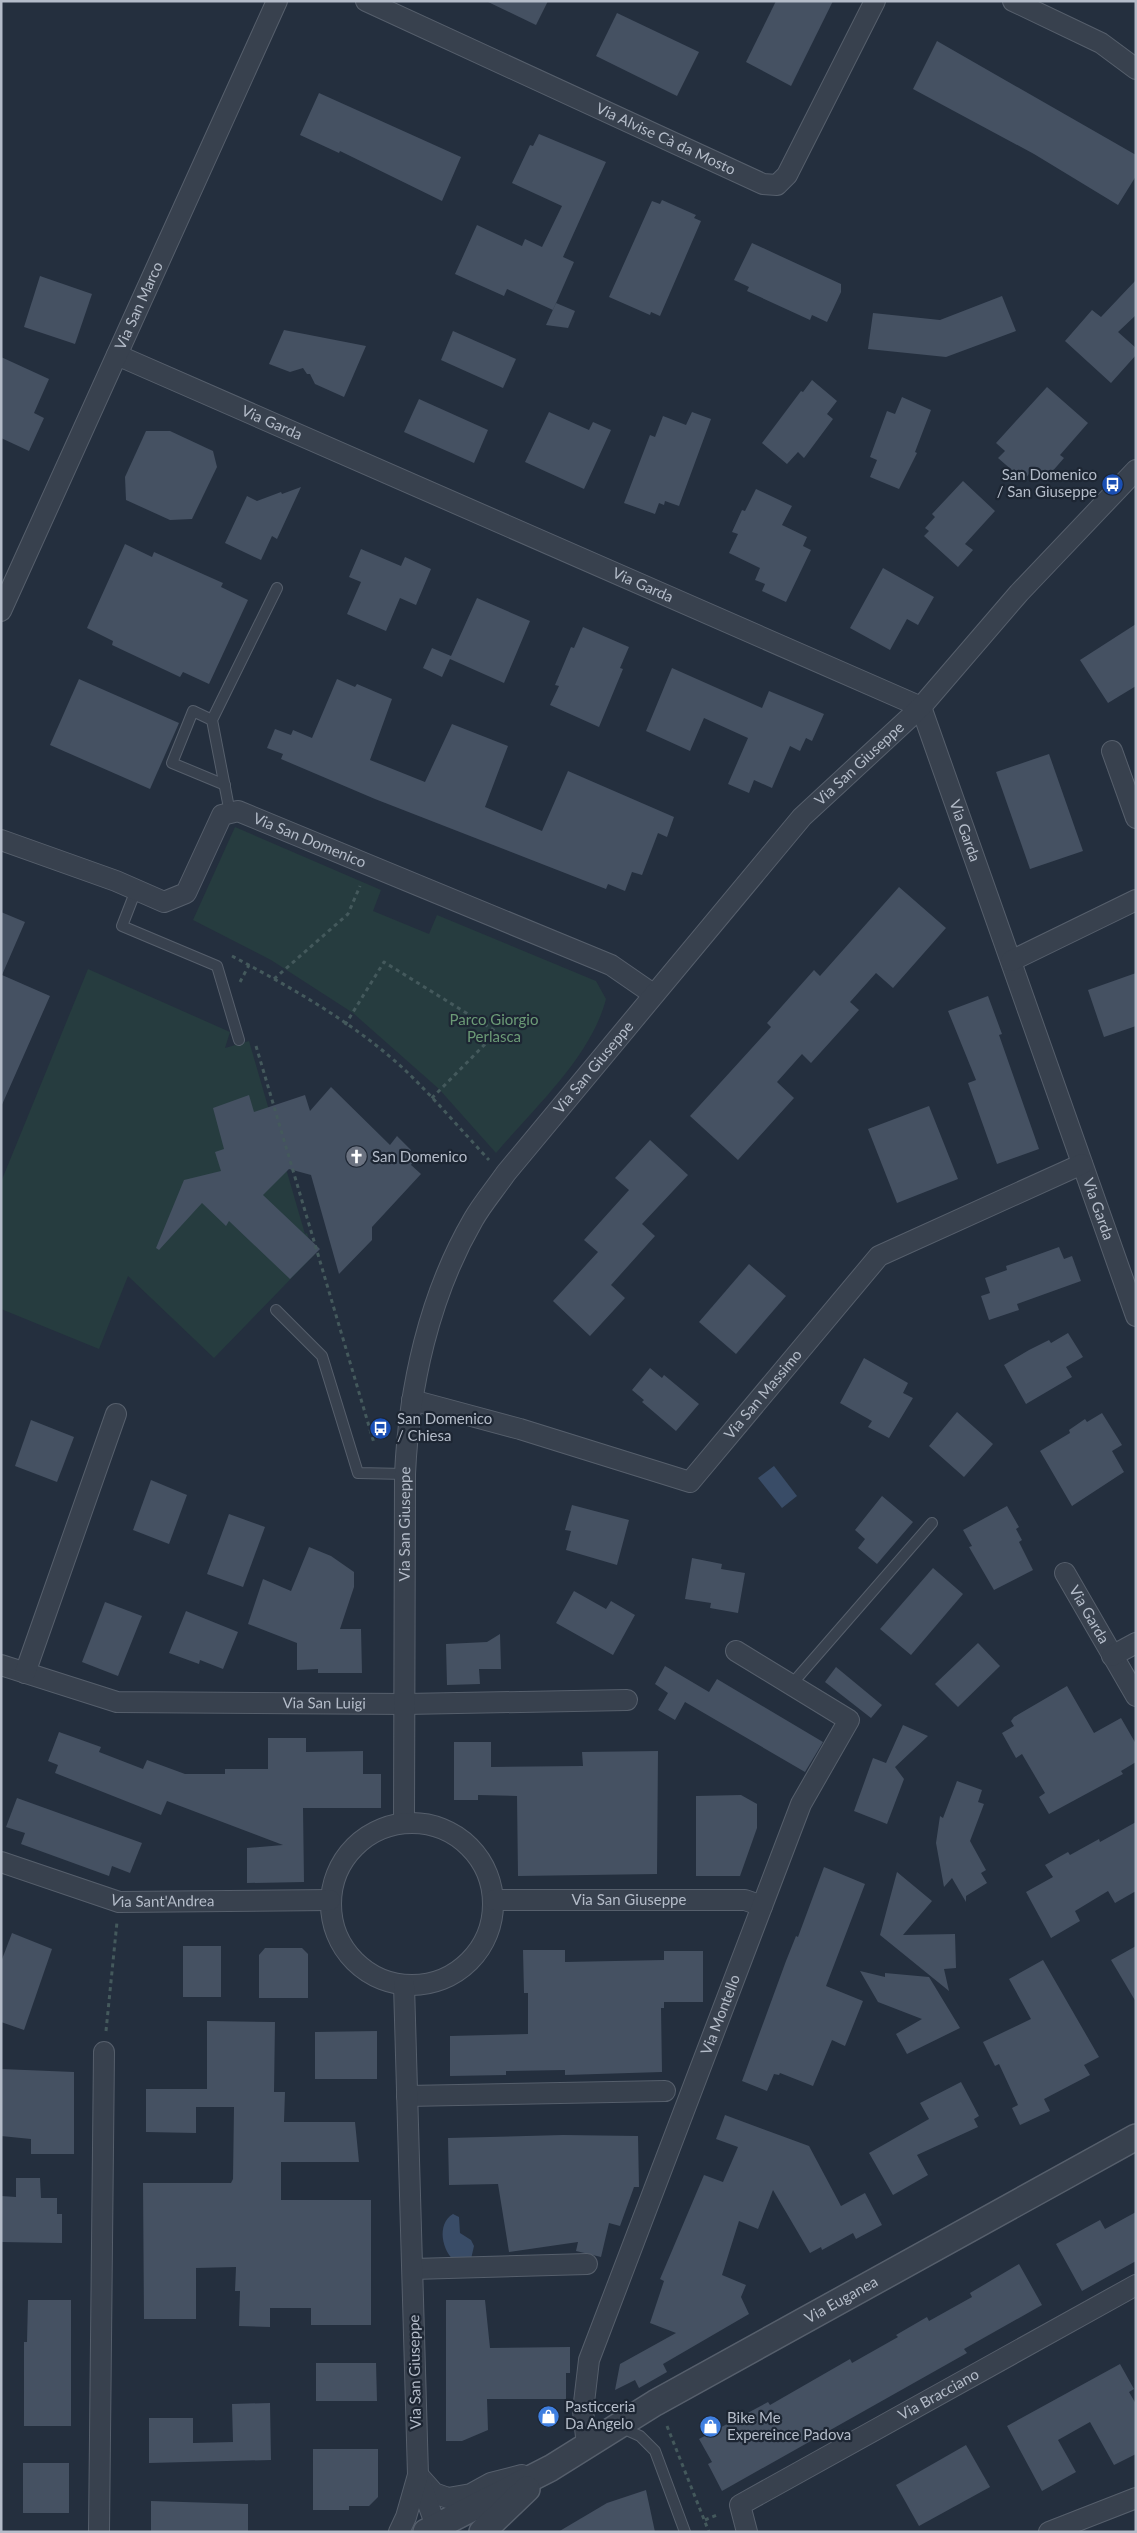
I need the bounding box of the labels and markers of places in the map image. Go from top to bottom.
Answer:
place label: San Domenico / San Giuseppe [997,465,1097,500]
bus stop icon: San Domenico / San Giuseppe [1101,472,1125,496]
church icon: San Domenico [344,1145,368,1169]
place label: San Domenico [372,1147,467,1165]
place label: San Domenico / Chiesa [397,1409,492,1444]
bus stop icon: San Domenico / Chiesa [369,1416,393,1440]
place label: Pasticceria Da Angelo [565,2397,635,2432]
shop icon: Pasticceria Da Angelo [537,2404,561,2428]
place label: Bike Me Expereince Padova [727,2408,851,2443]
shop icon: Bike Me Expereince Padova [699,2415,723,2439]

